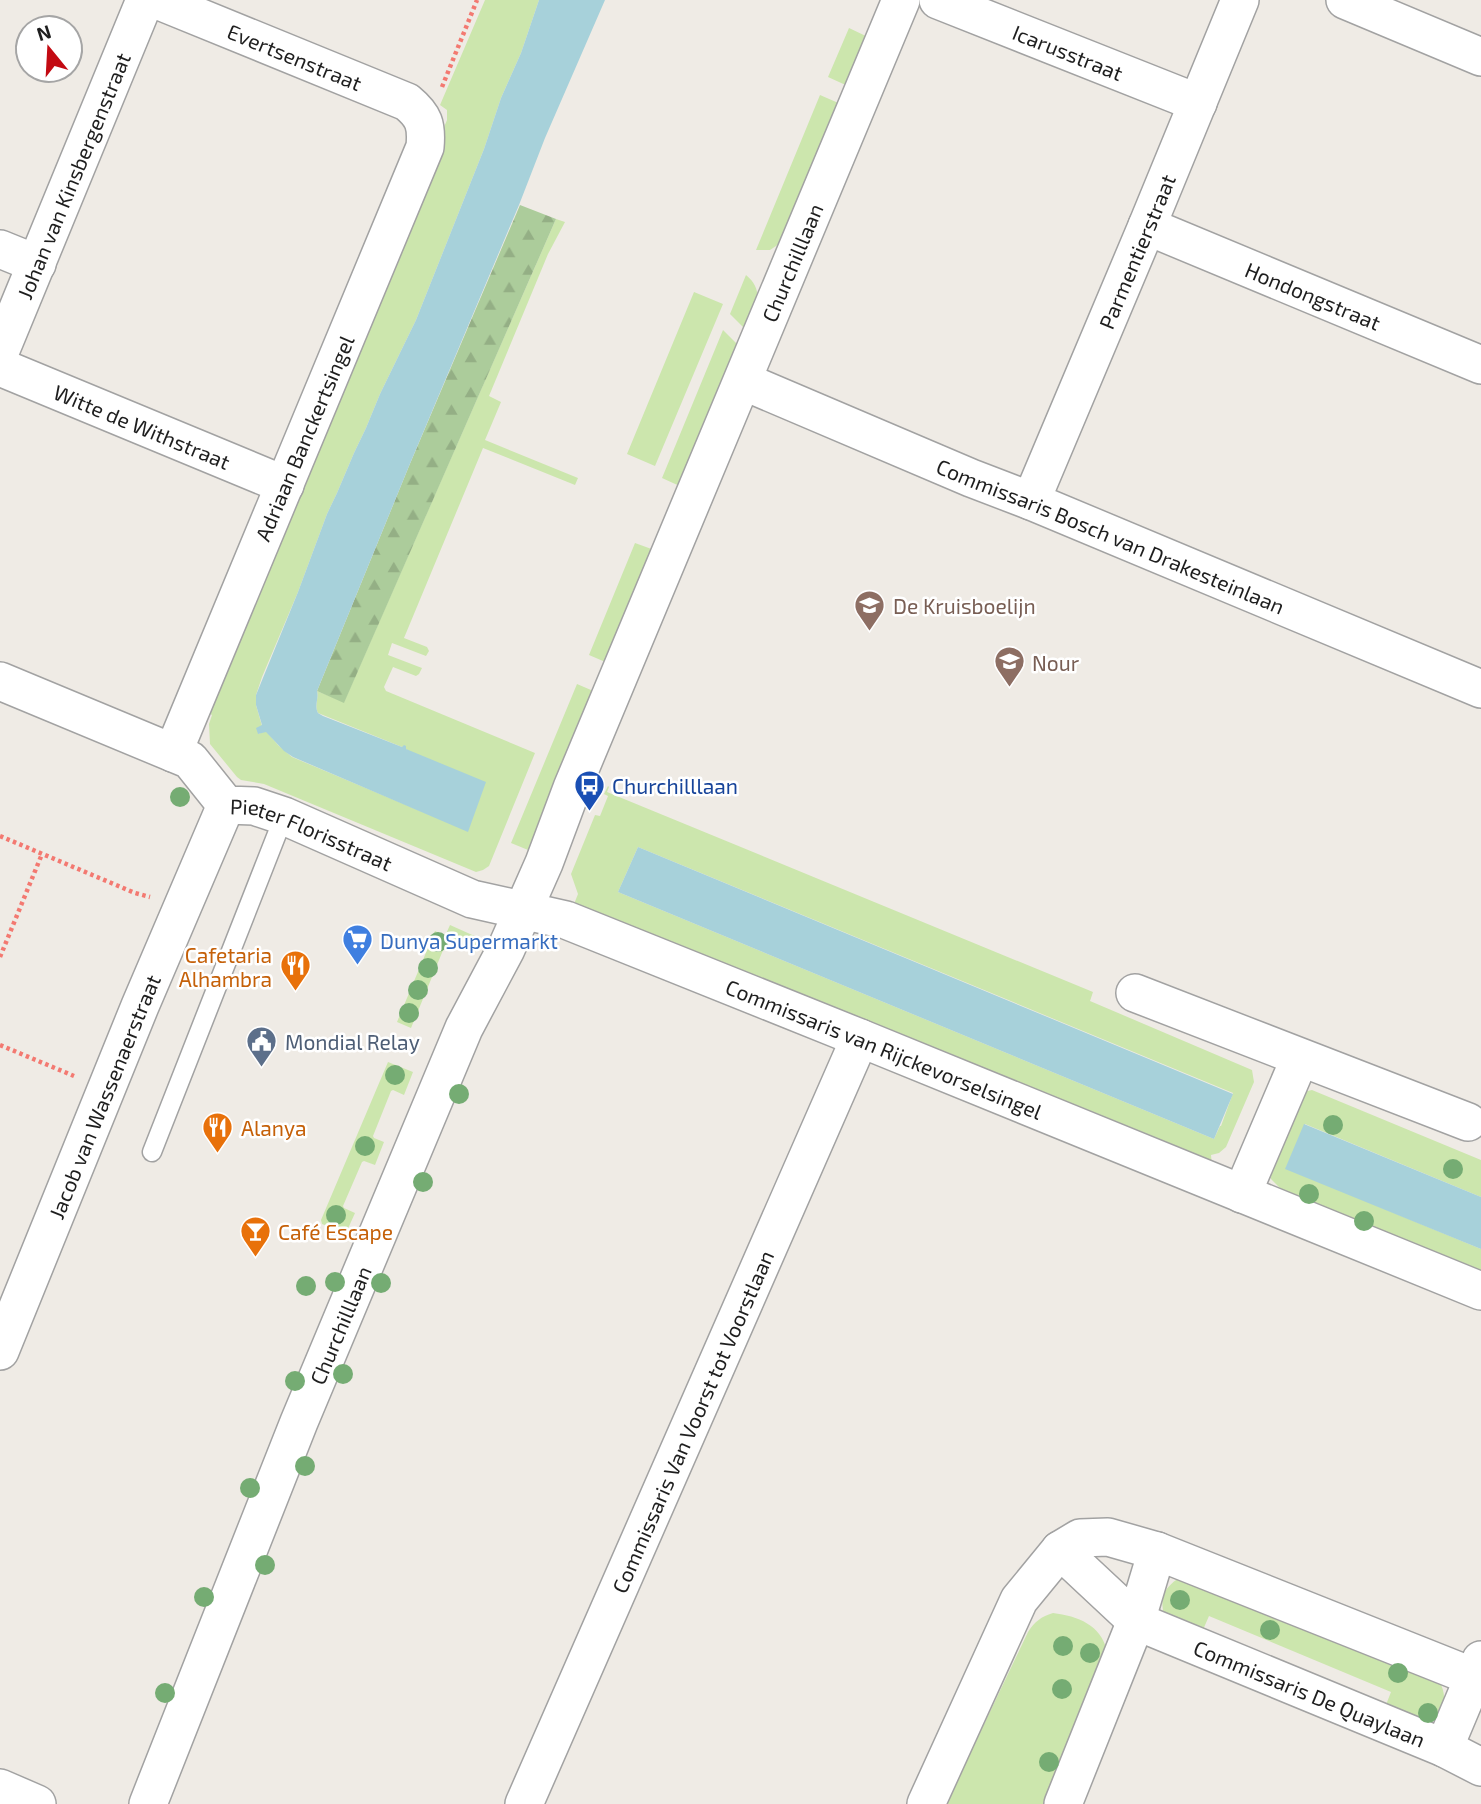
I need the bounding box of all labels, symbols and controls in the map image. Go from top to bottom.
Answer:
north arrow [14,14,84,84]
street label: Evertsenstraat [224,18,366,95]
street label: Icarusstraat [1009,18,1127,85]
text: N [34,19,54,45]
street label: Johan van Kinsbergenstraat [11,49,135,302]
street label: Parmentierstraat [1093,170,1180,332]
street label: Churchilllaan [756,199,827,325]
street label: Hondongstraat [1242,256,1385,334]
street label: Adriaan Banckertsingel [249,331,359,545]
street label: Witte de Withstraat [50,378,234,474]
street label: Commissaris Bosch van Drakesteinlaan [933,452,1289,618]
school or university icon: De Kruisboelijn [853,588,887,632]
place label: De Kruisboelijn [893,593,1036,619]
school or university icon: Nour [992,645,1026,689]
place label: Nour [1032,650,1080,675]
bus stop icon: Churchilllaan [572,768,606,812]
place label: Churchilllaan [612,773,738,798]
street label: Pieter Florisstraat [230,793,396,875]
supermarket icon: Dunya Supermarkt [340,923,374,967]
place label: Dunya Supermarkt [380,928,558,953]
place label: Cafetaria Alhambra [179,942,272,991]
restaurant icon: Cafetaria Alhambra [278,949,312,993]
street label: Jacob van Wassenaerstraat [43,970,165,1222]
street label: Commissaris van Rijckevorselsingel [722,973,1047,1124]
public building icon: Mondial Relay [245,1024,279,1068]
place label: Mondial Relay [285,1029,420,1054]
restaurant icon: Alanya [201,1110,235,1154]
place label: Alanya [241,1115,307,1140]
bar icon: Café Escape [238,1214,272,1258]
place label: Café Escape [278,1219,393,1244]
street label: Commissaris Van Voorst tot Voorstlaan [606,1246,778,1596]
street label: Churchilllaan [304,1262,376,1388]
street label: Commissaris De Quaylaan [1190,1634,1429,1751]

